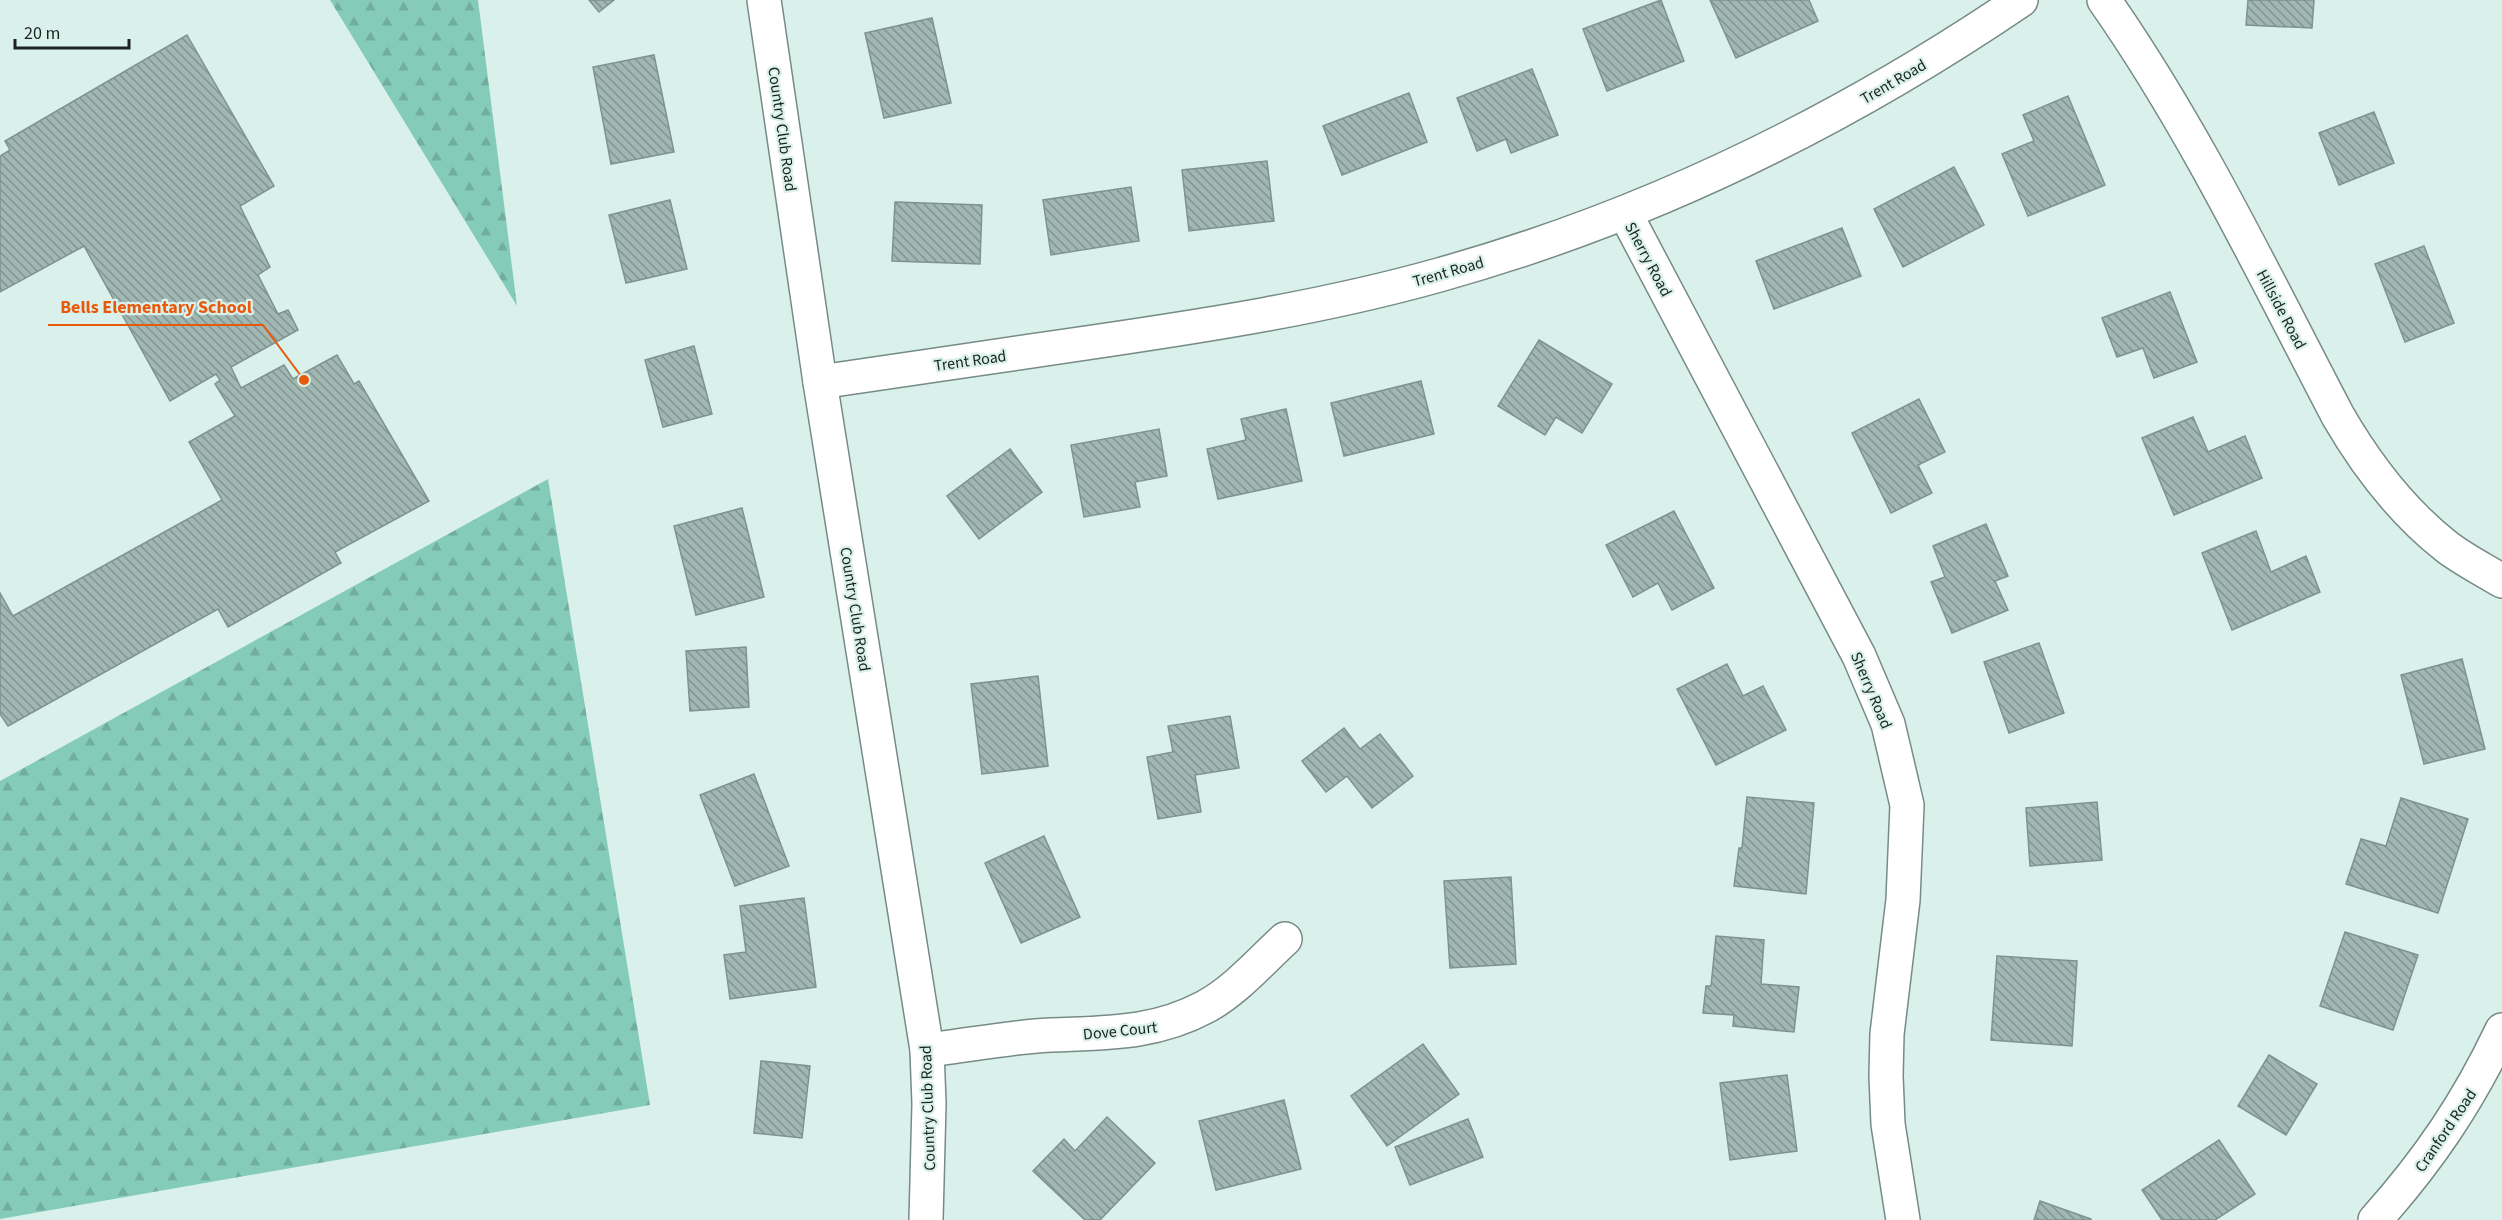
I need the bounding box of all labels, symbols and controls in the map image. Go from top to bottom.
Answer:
scale bar [15,12,129,50]
text: 20 m [24,21,60,46]
street label: Trent Road [1856,54,1931,110]
street label: Country Club Road [762,65,802,193]
street label: Sherry Road [1619,218,1677,301]
street label: Trent Road [1410,251,1486,293]
street label: Hillside Road [2251,266,2311,353]
callout: Bells Elementary School [48,289,263,325]
text: Bells Elementary School [60,295,252,320]
street label: Trent Road [933,345,1008,377]
street label: Country Club Road [834,545,876,673]
street label: Sherry Road [1845,648,1897,732]
street label: Dove Court [1082,1016,1159,1046]
street label: Country Club Road [915,1045,941,1171]
street label: Cranford Road [2410,1085,2482,1177]

